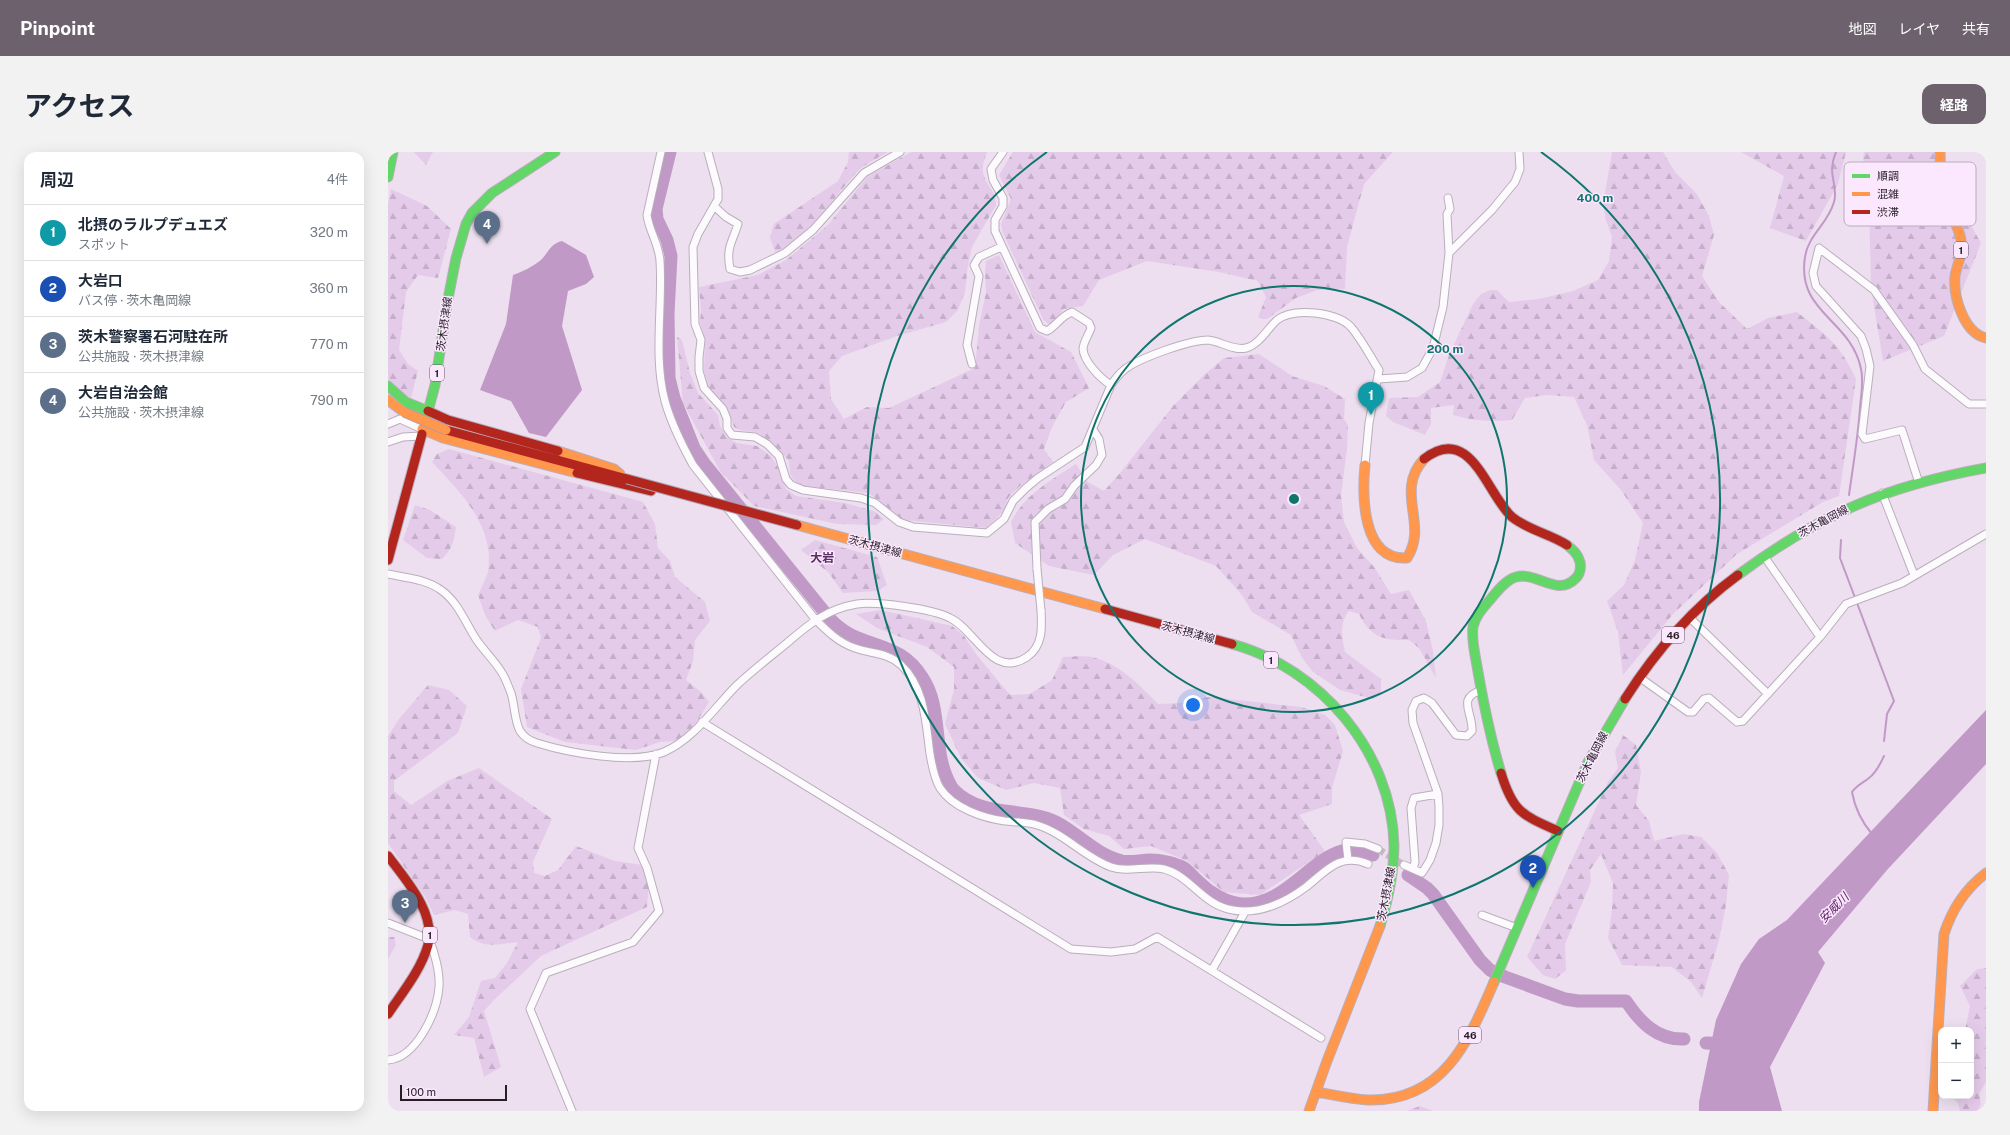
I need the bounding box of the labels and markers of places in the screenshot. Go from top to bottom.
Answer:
pin: 4 [474,211,500,244]
pin: 1 [1358,382,1384,415]
centre of rings [1287,492,1301,506]
pin: 2 [1520,855,1546,888]
pin: 3 [392,890,418,923]

